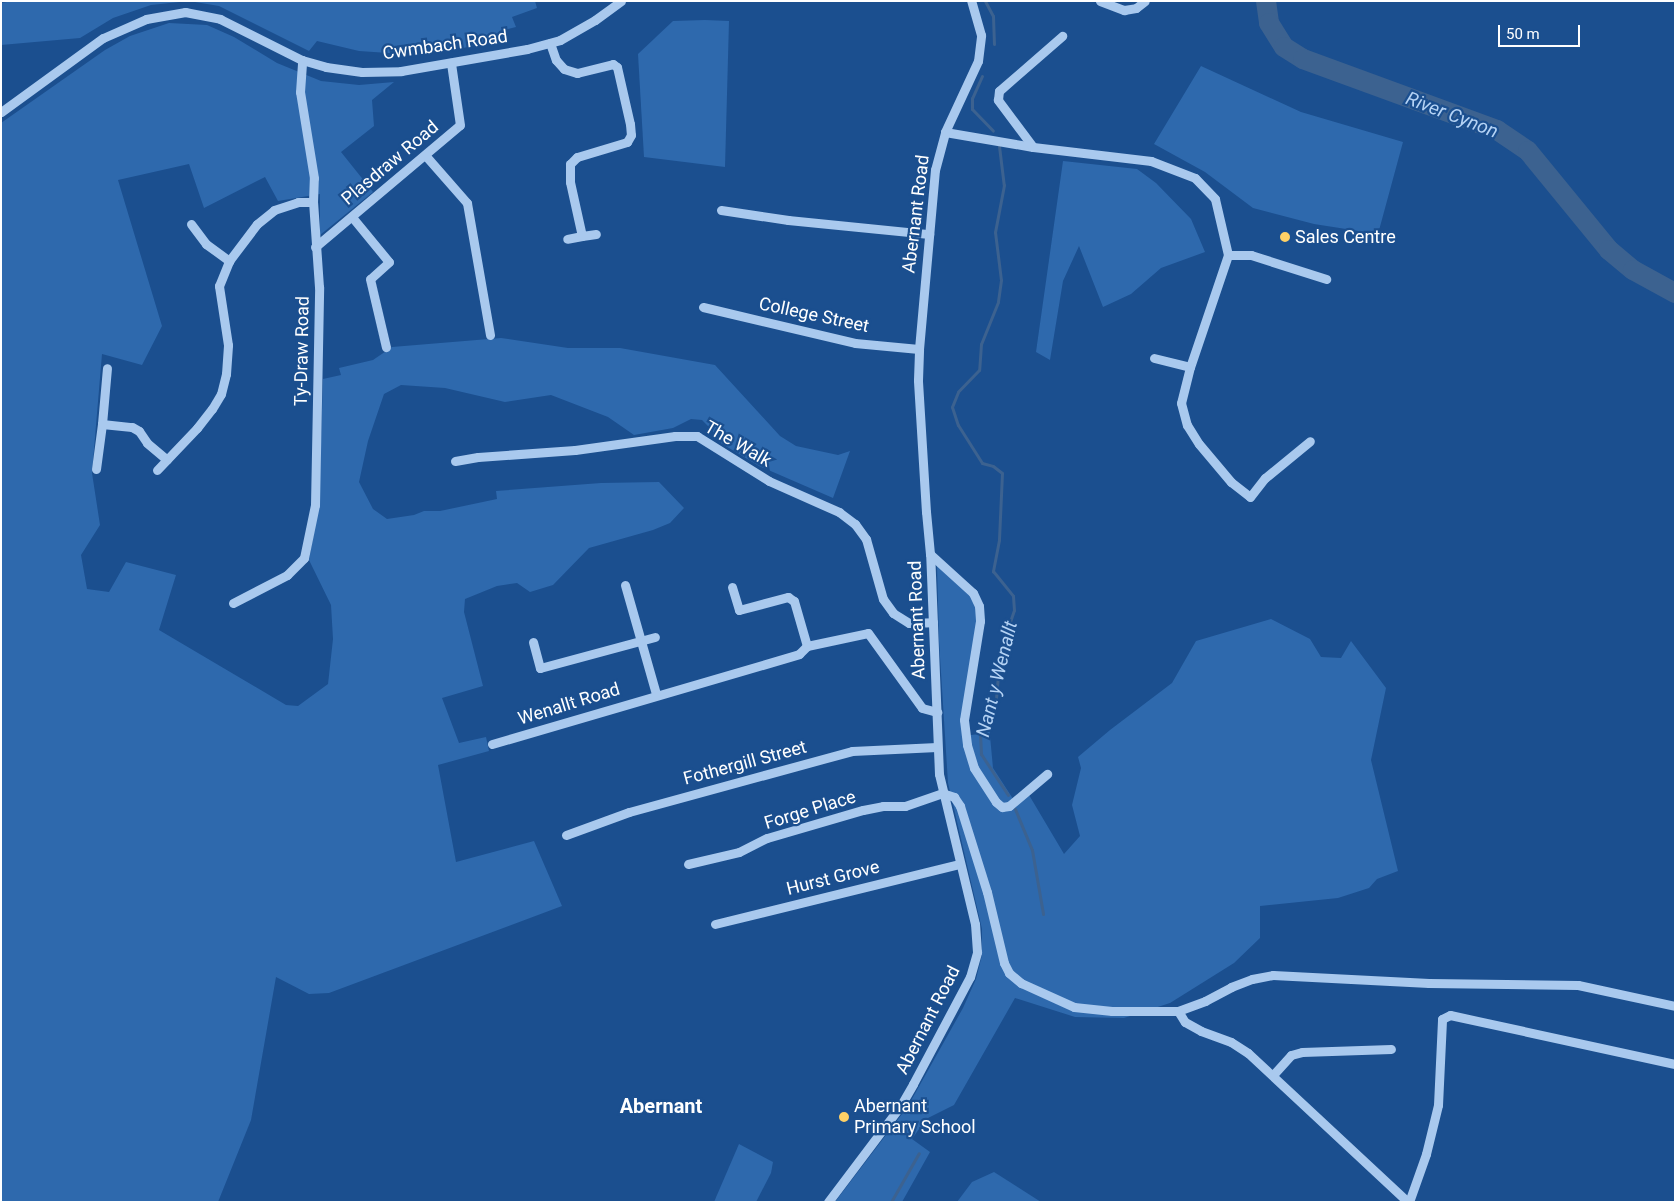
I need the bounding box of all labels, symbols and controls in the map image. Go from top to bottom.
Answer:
scale bar [1501,15,1584,47]
text: 50 m [1506,25,1540,43]
street label: Cwmbach Road [381,26,509,64]
water label: River Cynon [1403,87,1501,143]
street label: Plasdraw Road [337,116,443,210]
street label: Abernant Road [898,154,934,274]
place label: Sales Centre [1295,226,1396,248]
marker: Sales Centre [1279,231,1291,243]
street label: College Street [757,293,871,337]
street label: Ty-Draw Road [290,296,314,406]
street label: The Walk [701,416,775,472]
street label: Abernant Road [904,560,930,680]
water label: Nant y Wenallt [972,619,1022,739]
street label: Wenallt Road [515,678,623,730]
street label: Fothergill Street [681,736,809,790]
street label: Forge Place [762,786,858,834]
street label: Hurst Grove [784,856,882,900]
street label: Abernant Road [891,962,965,1078]
district label: Abernant [620,1094,702,1118]
place label: Abernant Primary School [854,1096,976,1138]
marker: Abernant Primary School [838,1111,850,1123]

